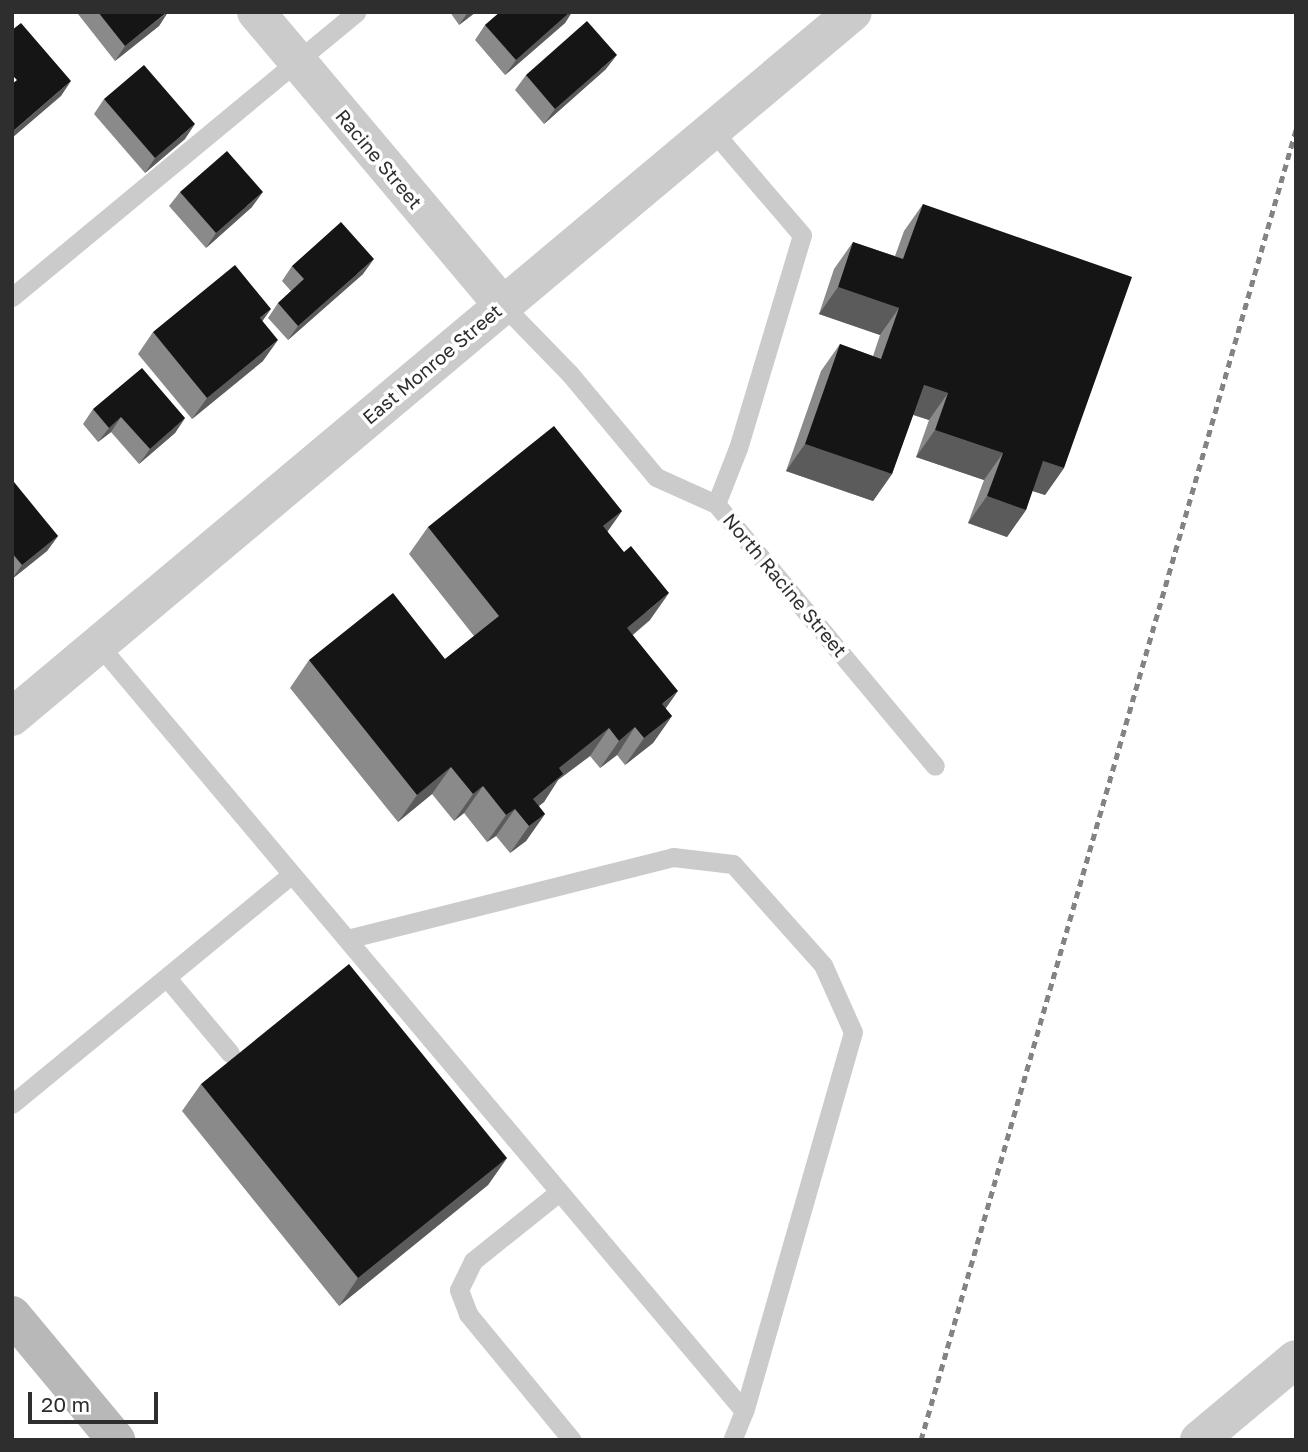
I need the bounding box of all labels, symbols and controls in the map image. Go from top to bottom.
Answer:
street label: Racine Street [331,105,427,213]
street label: East Monroe Street [358,299,506,429]
street label: North Racine Street [718,509,852,661]
scale bar [32,1378,161,1422]
text: 20 m [41,1391,90,1417]

